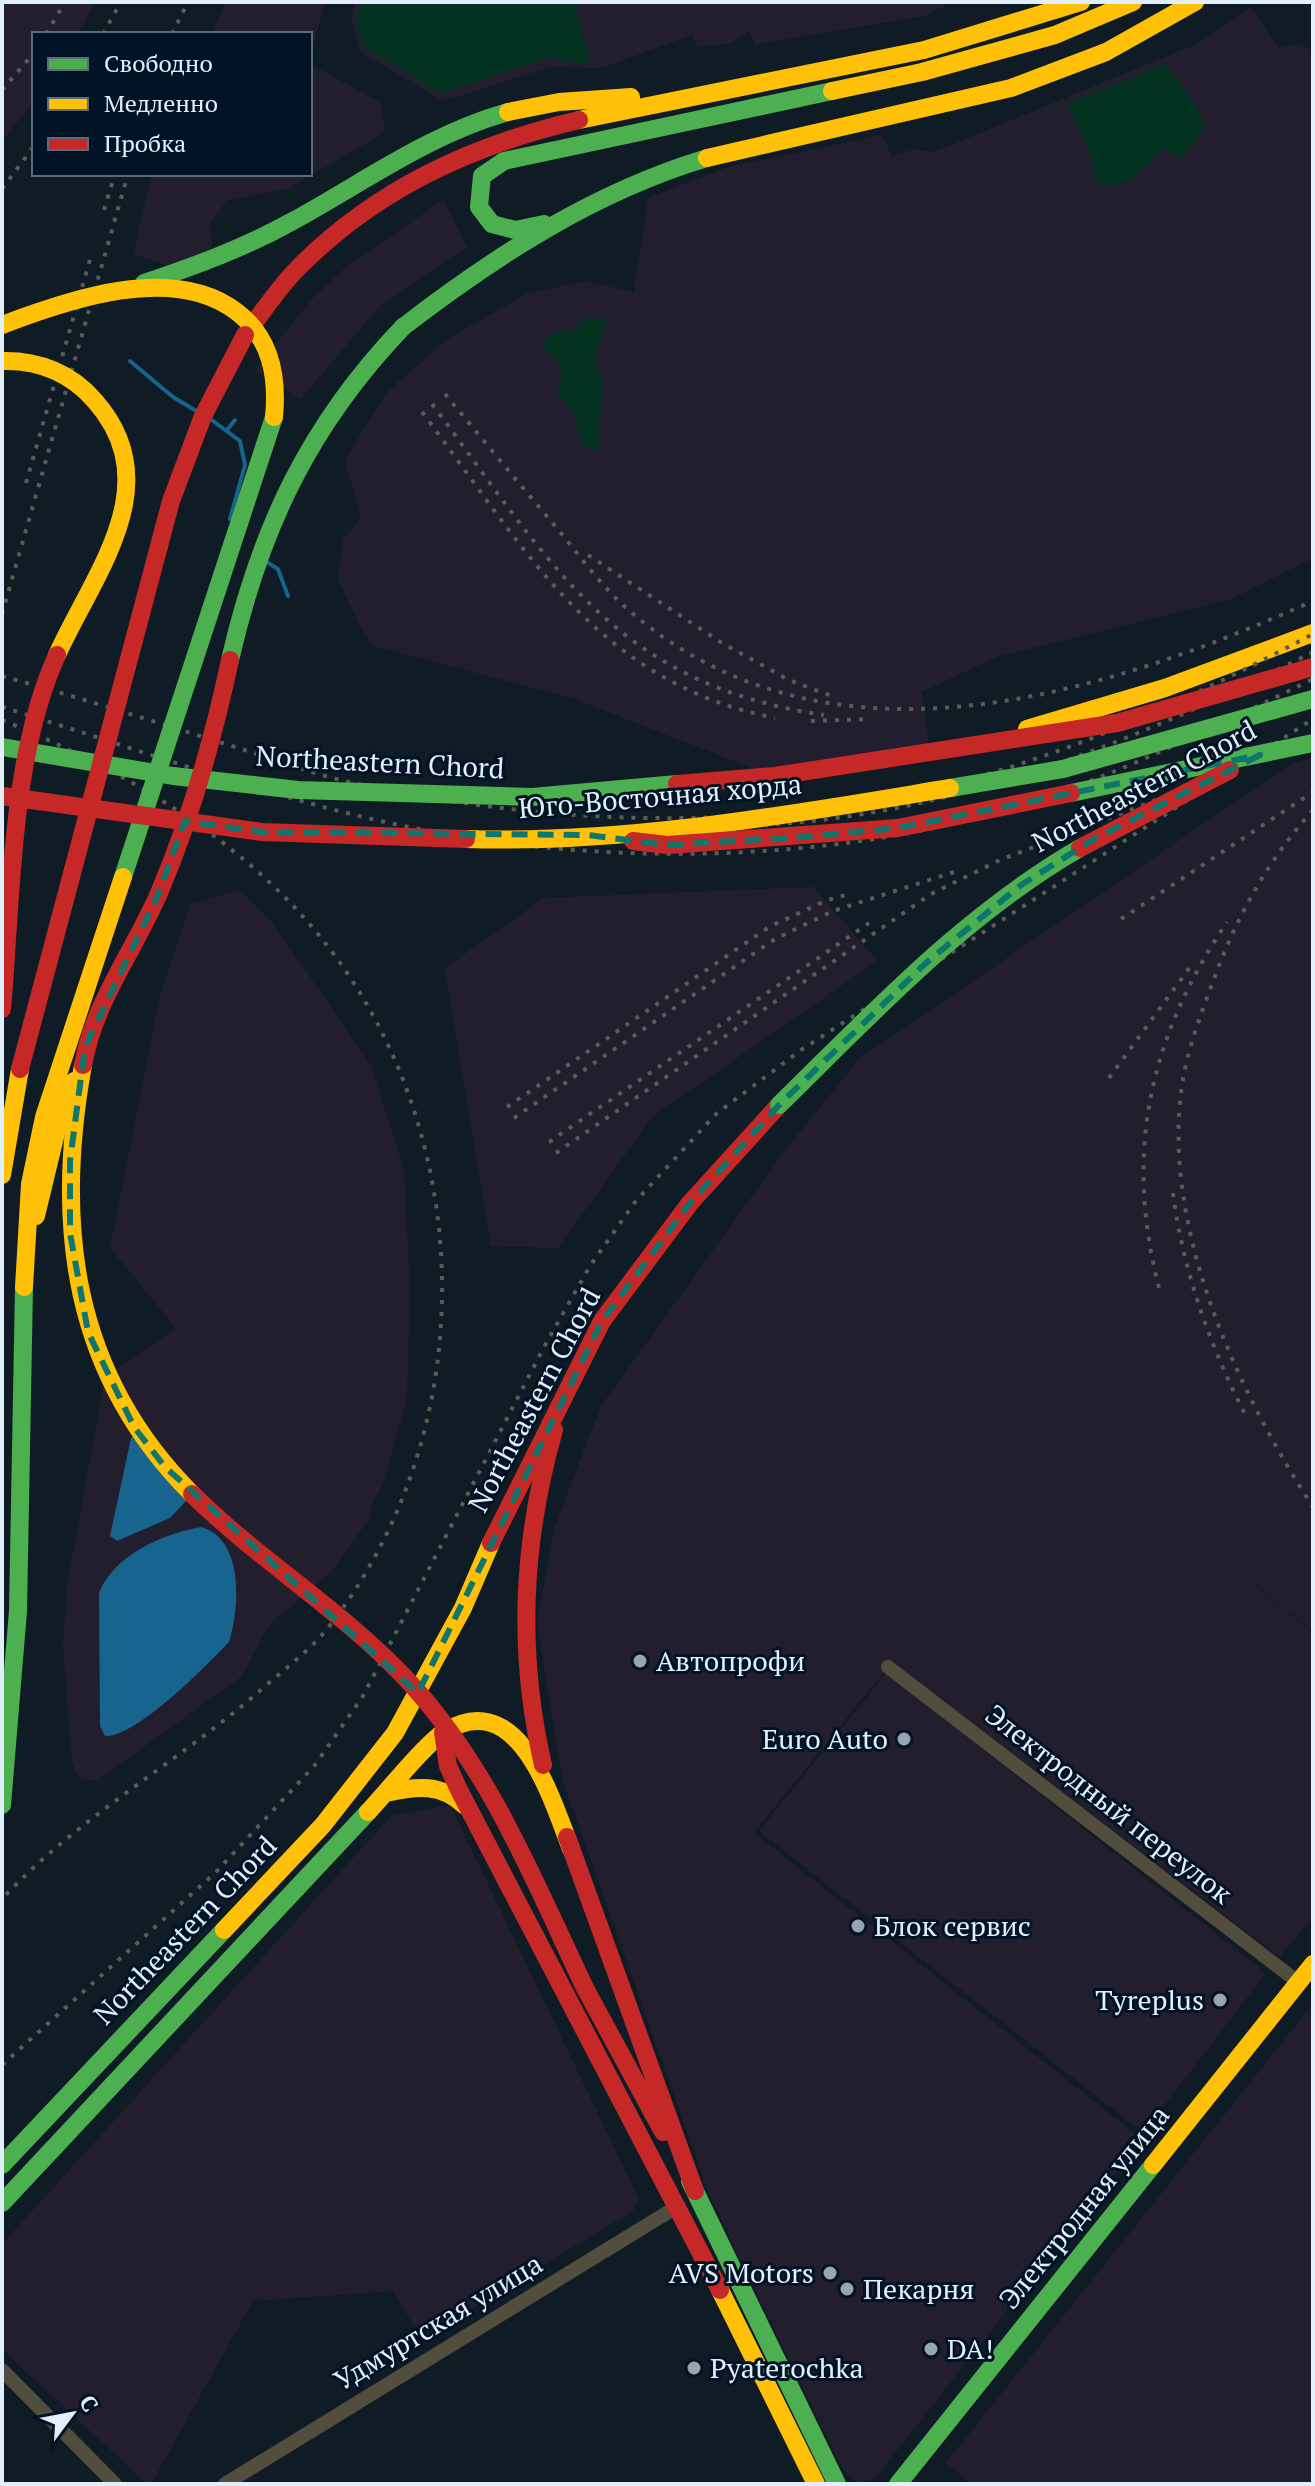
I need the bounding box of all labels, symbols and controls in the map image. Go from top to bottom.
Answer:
legend [32,32,312,176]
text: Свободно [104,47,213,79]
text: Медленно [104,87,218,119]
text: Пробка [104,127,186,159]
street label: Northeastern Chord [1025,711,1262,860]
street label: Northeastern Chord [255,737,505,786]
street label: Юго-Восточная хорда [517,765,803,826]
street label: Northeastern Chord [459,1281,608,1518]
place label: Автопрофи [656,1642,805,1679]
marker: Автопрофи [631,1652,649,1670]
street label: Электродный переулок [978,1696,1241,1912]
place label: Euro Auto [762,1720,888,1757]
marker: Euro Auto [895,1730,913,1748]
street label: Northeastern Chord [85,1827,284,2032]
place label: Блок сервис [874,1907,1031,1944]
marker: Блок сервис [849,1917,867,1935]
place label: Tyreplus [1095,1981,1204,2018]
marker: Tyreplus [1211,1991,1229,2009]
street label: Электродная улица [990,2097,1177,2316]
street label: Удмуртская улица [327,2245,549,2398]
place label: AVS Motors [669,2254,814,2291]
marker: AVS Motors [821,2264,839,2282]
place label: Пекарня [863,2270,974,2307]
marker: Пекарня [838,2280,856,2298]
place label: DA! [947,2330,994,2367]
marker: DA! [922,2340,940,2358]
place label: Pyaterochka [710,2349,864,2386]
marker: Pyaterochka [685,2359,703,2377]
north arrow [32,2374,112,2454]
text: С [73,2389,105,2417]

